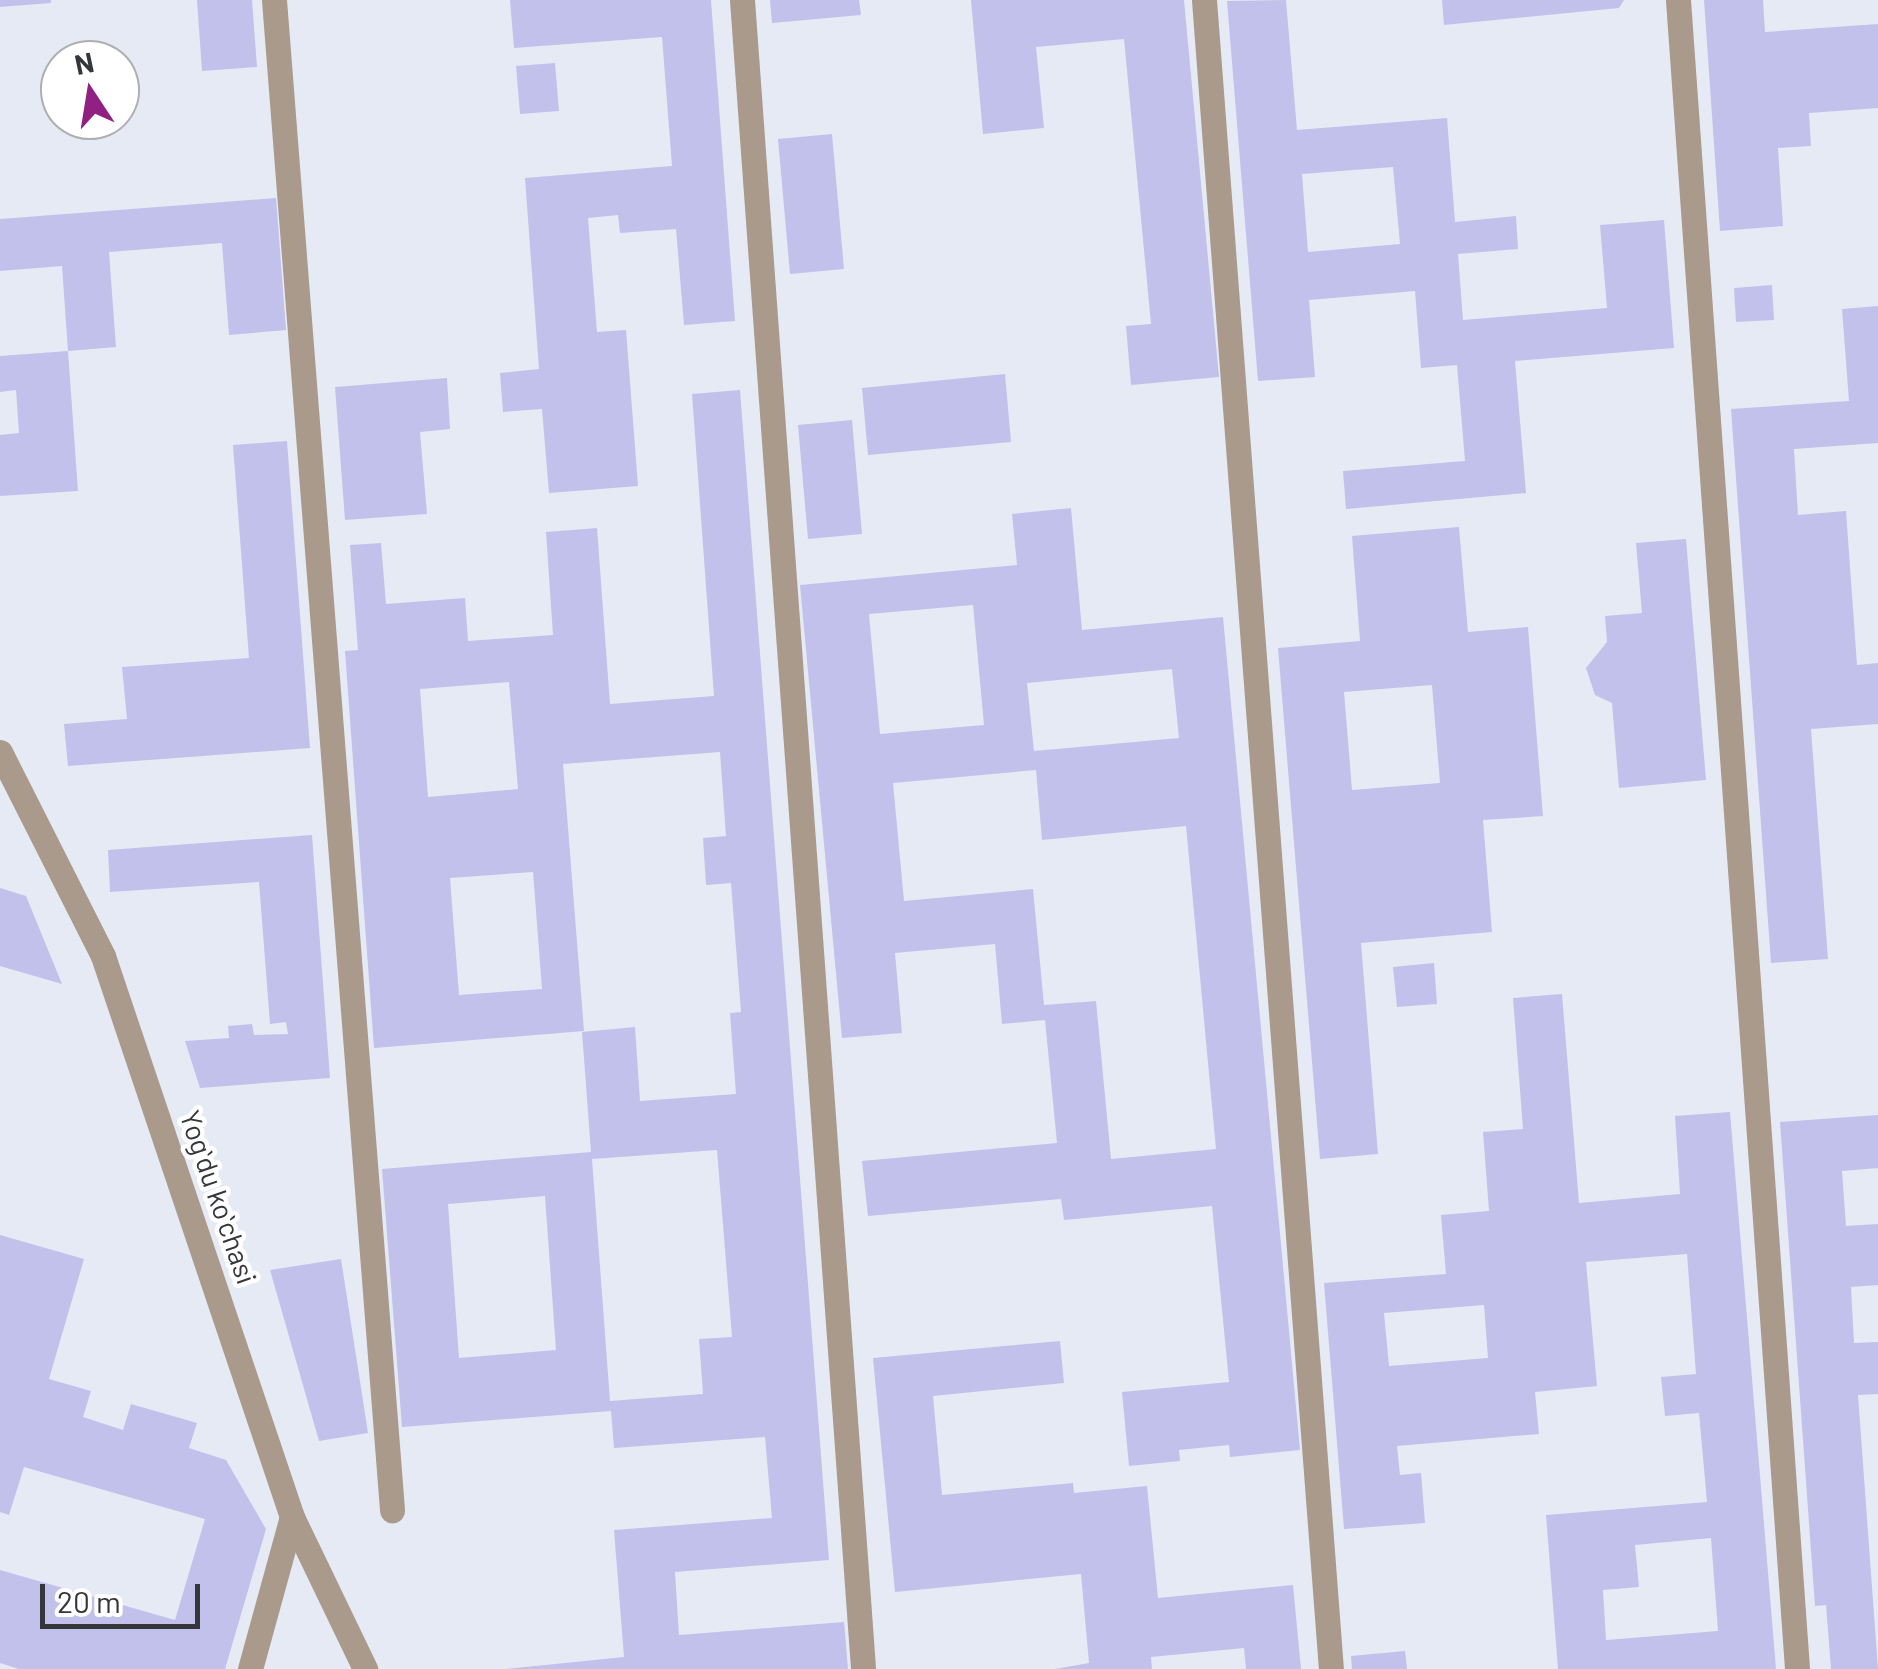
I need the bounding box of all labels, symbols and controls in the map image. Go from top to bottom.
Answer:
north arrow [40,40,140,140]
text: N [72,44,97,81]
street label: Yogʻdu koʻchasi [174,1106,264,1288]
scale bar [45,1564,205,1626]
text: 20 m [57,1583,121,1619]

